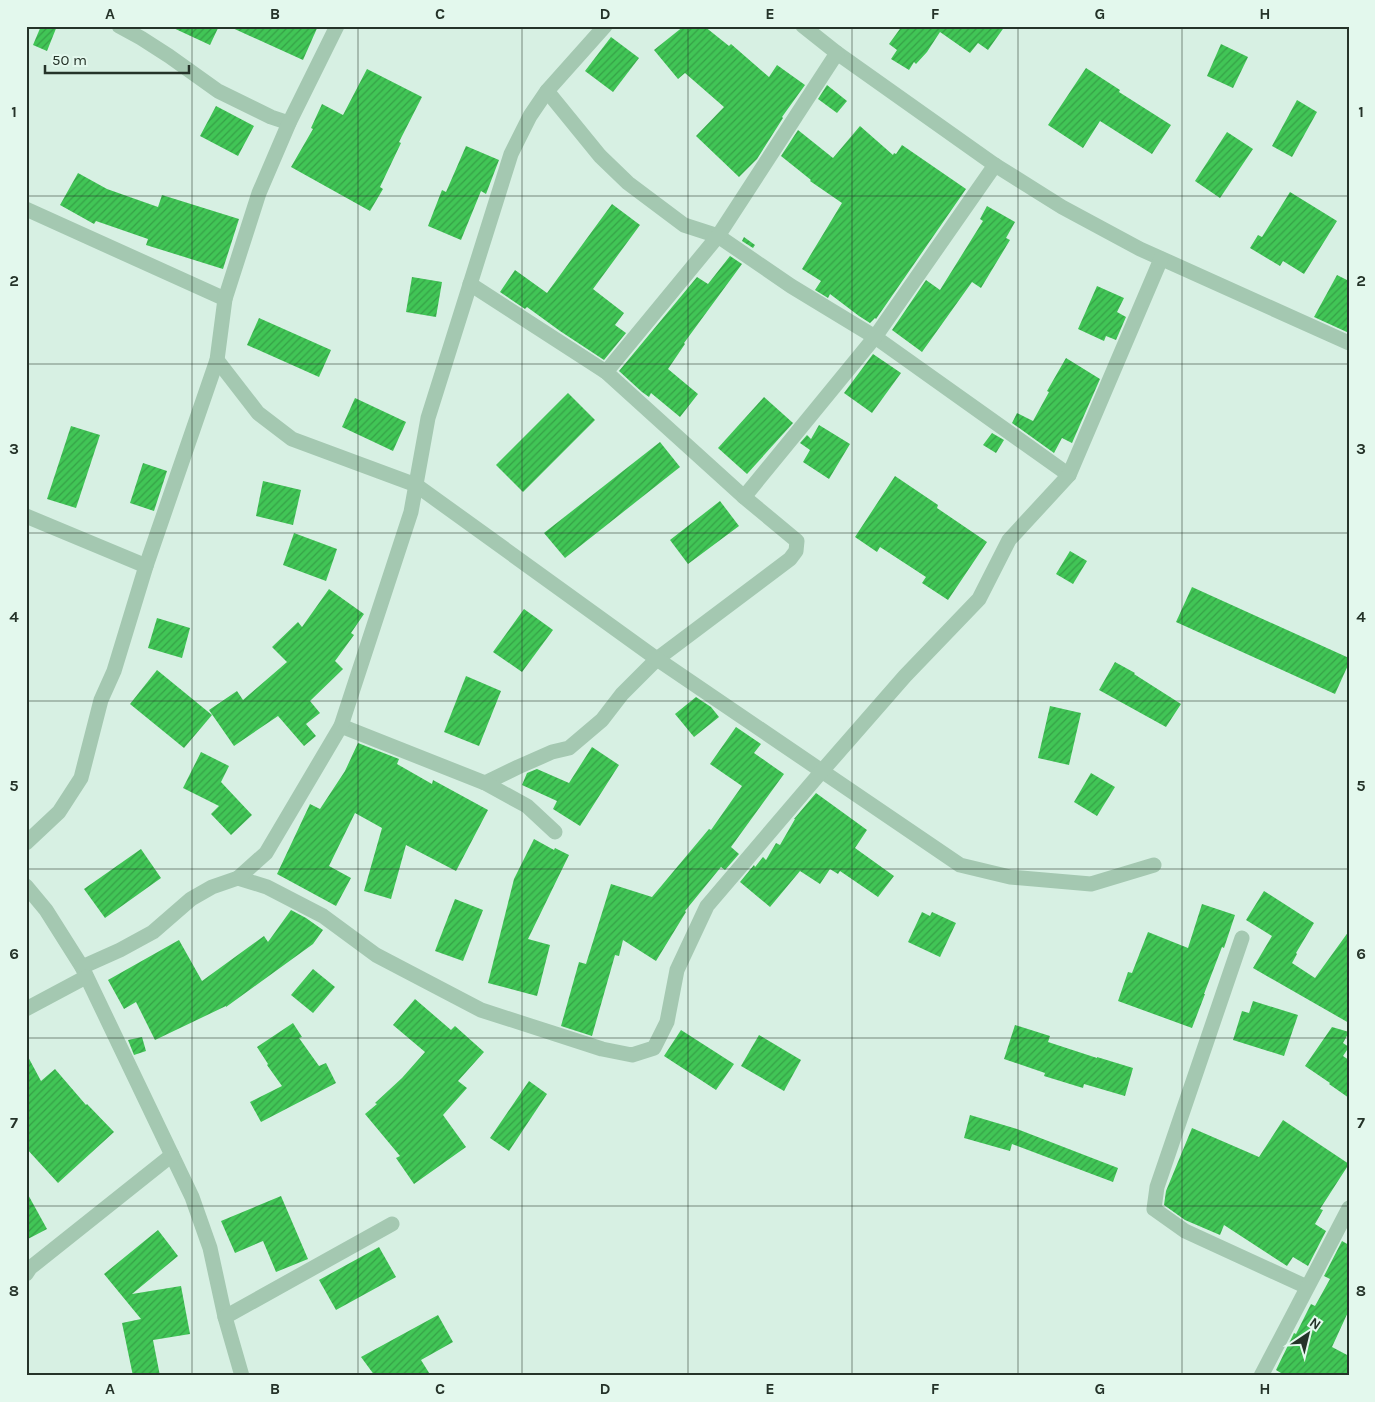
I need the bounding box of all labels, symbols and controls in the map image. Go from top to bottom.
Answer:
text: A [105,4,115,23]
text: B [270,4,280,23]
text: C [435,4,445,23]
text: D [600,4,611,23]
text: E [765,4,775,23]
text: F [931,4,940,23]
text: G [1095,4,1105,23]
text: H [1259,4,1271,23]
scale bar [45,42,189,74]
text: 50 m [52,51,87,69]
text: 1 [11,102,17,121]
text: 1 [1358,102,1364,121]
text: 2 [9,271,19,290]
text: 2 [1356,271,1366,290]
text: 3 [9,439,19,458]
text: 3 [1356,439,1366,458]
text: 4 [9,607,19,626]
text: 4 [1356,607,1366,626]
text: 5 [9,776,19,795]
text: 5 [1356,776,1366,795]
text: 6 [9,944,19,963]
text: 6 [1356,944,1366,963]
text: 7 [10,1113,18,1132]
text: 7 [1357,1113,1365,1132]
text: 8 [9,1281,19,1300]
text: 8 [1356,1281,1366,1300]
north arrow [1282,1310,1332,1360]
text: N [1306,1314,1324,1334]
text: A [105,1379,115,1398]
text: B [270,1379,280,1398]
text: C [435,1379,445,1398]
text: D [600,1379,611,1398]
text: E [765,1379,775,1398]
text: F [931,1379,940,1398]
text: G [1095,1379,1105,1398]
text: H [1259,1379,1271,1398]

